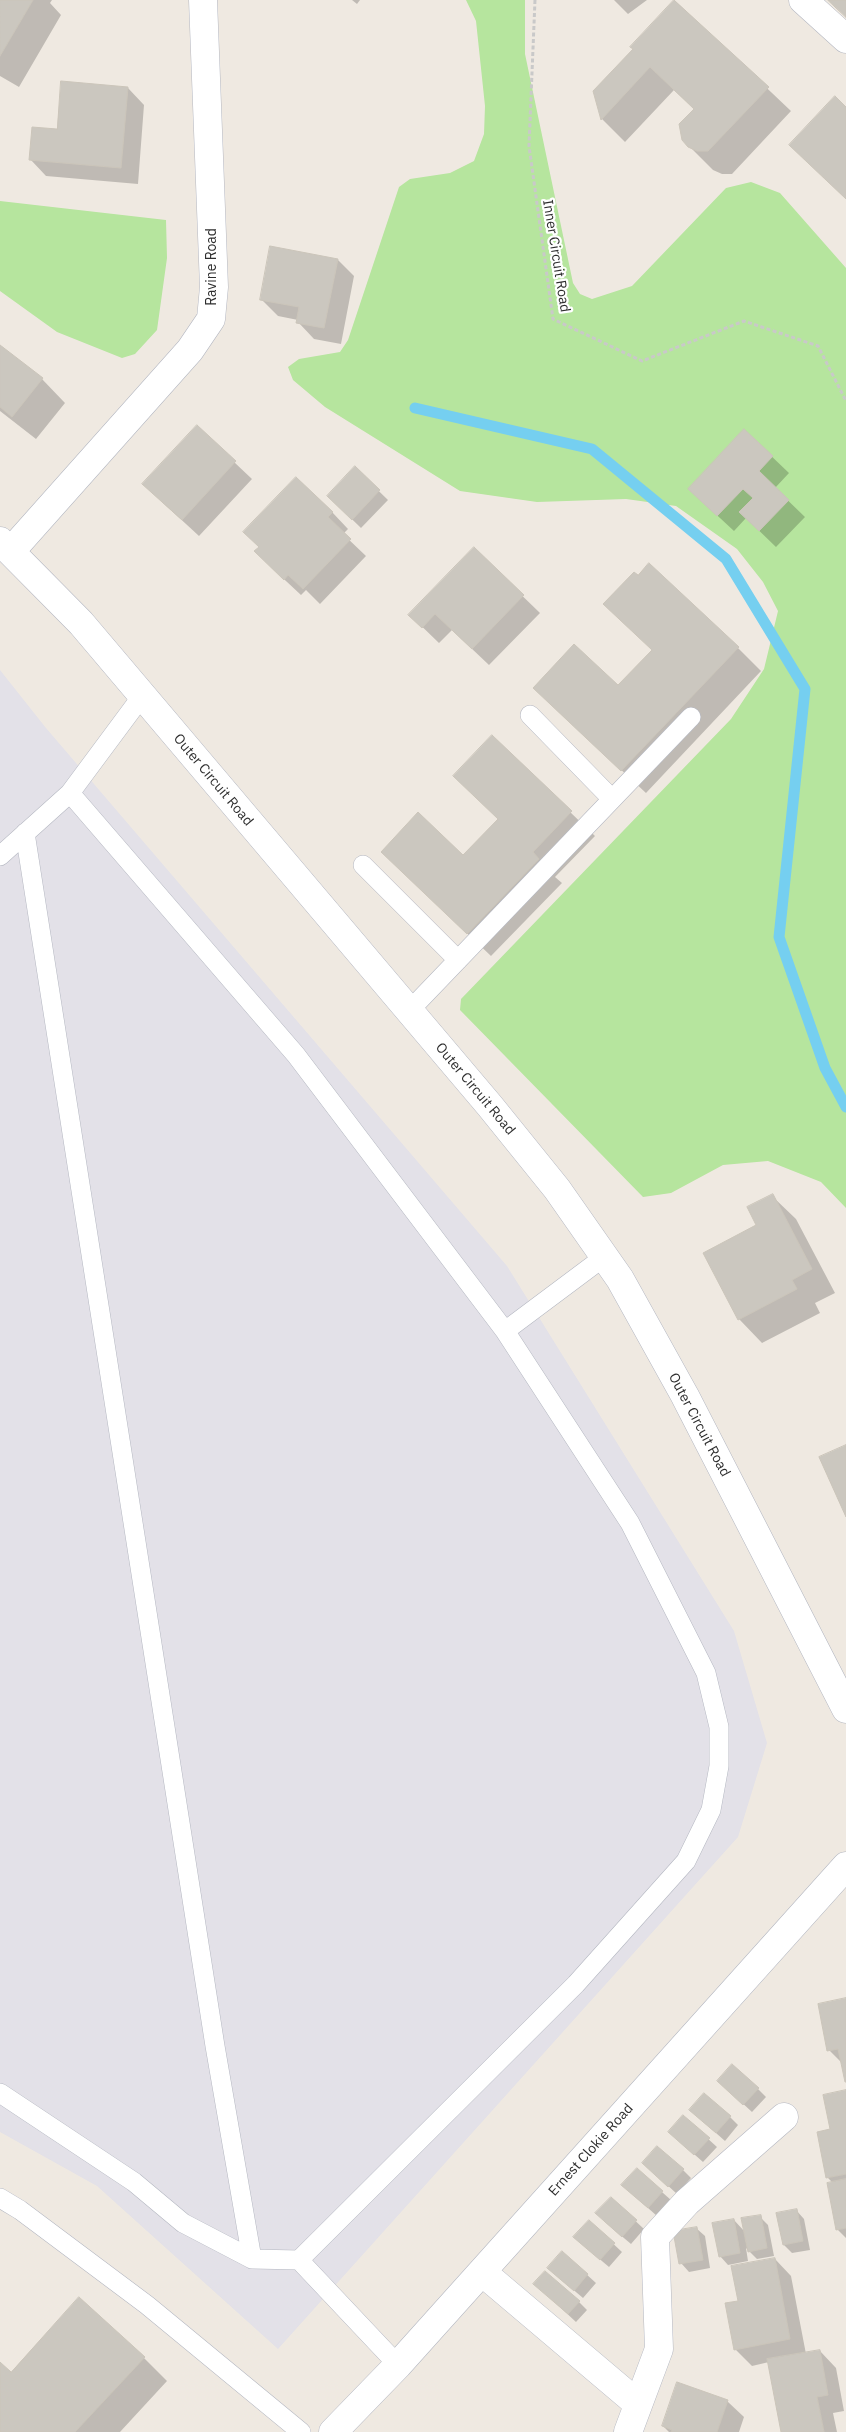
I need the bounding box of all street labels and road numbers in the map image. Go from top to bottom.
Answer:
street label: Inner Circuit Road [539,198,573,314]
street label: Ravine Road [204,228,220,306]
street label: Outer Circuit Road [170,731,256,829]
street label: Outer Circuit Road [432,1040,518,1138]
street label: Outer Circuit Road [665,1370,733,1480]
street label: Ernest Clokie Road [545,2100,637,2200]

